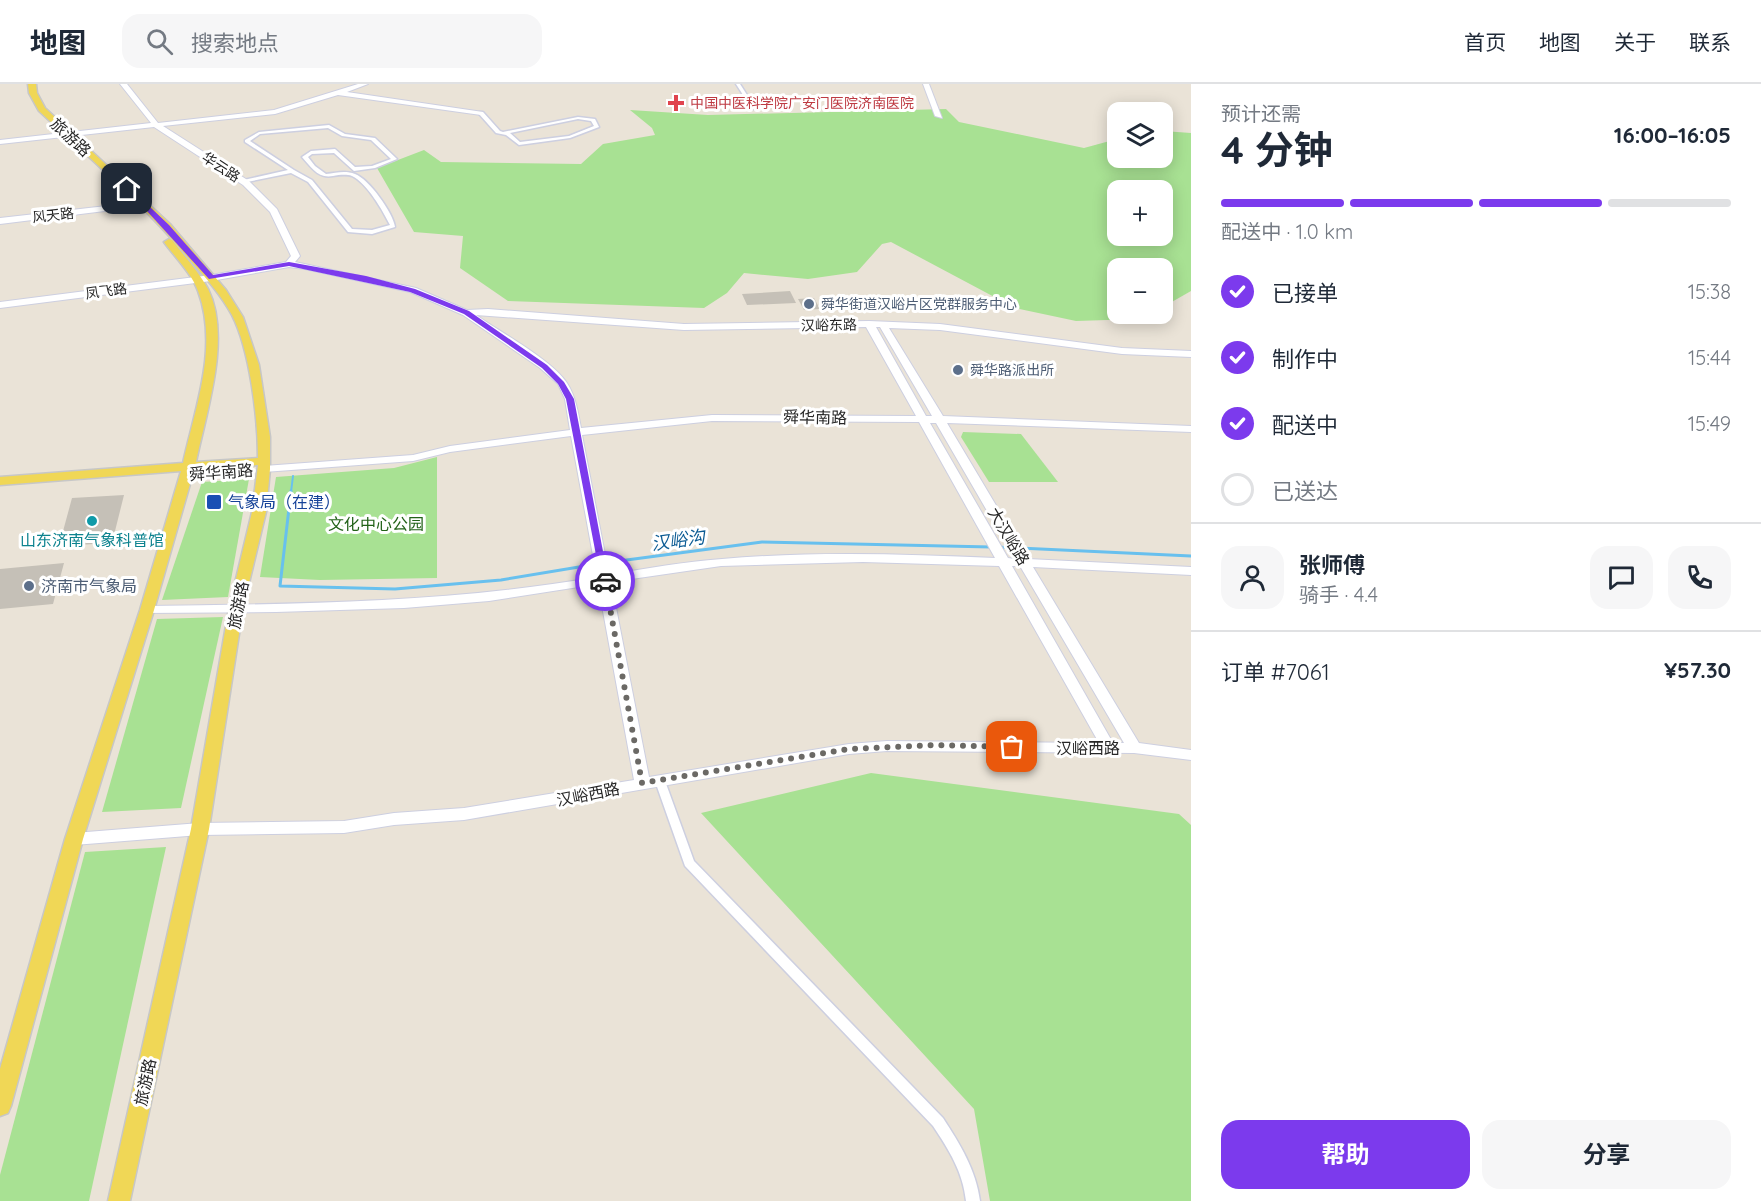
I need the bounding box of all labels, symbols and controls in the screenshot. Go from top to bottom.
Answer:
search box [122,14,542,68]
text: 地图 [30,25,86,60]
icon: search [143,25,176,58]
text: 搜索地点 [191,29,279,57]
text: 首页 [1464,29,1506,55]
text: 地图 [1539,29,1581,55]
text: 关于 [1614,29,1656,55]
text: 联系 [1689,29,1731,55]
marker: 中国中医科学院广安门医院济南医院 [667,94,685,112]
place label: 中国中医科学院广安门医院济南医院 [690,94,914,112]
text: 预计还需 [1221,101,1301,126]
map controls [1107,102,1173,324]
button: layers [1107,102,1173,168]
street label: 旅游路 [47,113,95,161]
text: 16:00–16:05 [1614,121,1731,149]
text: 4 分钟 [1221,125,1333,174]
street label: 华云路 [198,148,244,186]
pin [101,163,152,214]
icon: home [110,172,143,205]
button: + [1107,180,1173,246]
street label: 风天路 [31,204,75,226]
text: 配送中 · 1.0 km [1221,219,1353,244]
button: − [1107,258,1173,324]
icon: check [1221,275,1254,308]
street label: 凤飞路 [84,279,128,303]
text: 已接单 [1272,279,1338,307]
text: 15:38 [1688,279,1731,304]
place label: 舜华街道汉峪片区党群服务中心 [821,295,1017,313]
marker: 舜华街道汉峪片区党群服务中心 [802,297,816,311]
street label: 汉峪东路 [801,316,857,334]
icon: check [1221,341,1254,374]
text: 制作中 [1272,345,1338,373]
text: 15:44 [1688,345,1731,370]
place label: 舜华路派出所 [970,361,1054,379]
marker: 舜华路派出所 [951,363,965,377]
street label: 舜华南路 [783,406,847,428]
icon: check [1221,407,1254,440]
text: 配送中 [1272,411,1338,439]
text: 15:49 [1688,411,1731,436]
street label: 舜华南路 [188,460,254,484]
text: 已送达 [1272,477,1338,505]
place label: 气象局（在建） [228,492,340,512]
marker: 气象局（在建） [205,493,223,511]
street label: 大汉峪路 [984,503,1034,569]
marker: 山东济南气象科普馆 [85,514,99,528]
park label: 文化中心公园 [328,514,424,534]
water label: 汉峪沟 [650,525,708,555]
place label: 山东济南气象科普馆 [20,530,164,550]
button: person [1221,546,1284,609]
button: chat [1590,546,1653,609]
button: phone [1668,546,1731,609]
courier [575,551,635,611]
text: 张师傅 [1299,551,1365,579]
icon: car [589,565,622,598]
place label: 济南市气象局 [41,576,137,596]
marker: 济南市气象局 [22,579,36,593]
street label: 旅游路 [224,580,252,630]
text: 骑手 · 4.4 [1299,582,1378,607]
text: ¥57.30 [1664,656,1731,684]
text: 订单 #7061 [1221,658,1330,686]
pin [986,721,1037,772]
icon: bag [995,730,1028,763]
street label: 汉峪西路 [1056,738,1120,758]
street label: 汉峪西路 [555,778,621,810]
street label: 旅游路 [130,1056,160,1108]
button: 帮助 [1221,1120,1470,1189]
button: 分享 [1482,1120,1731,1189]

